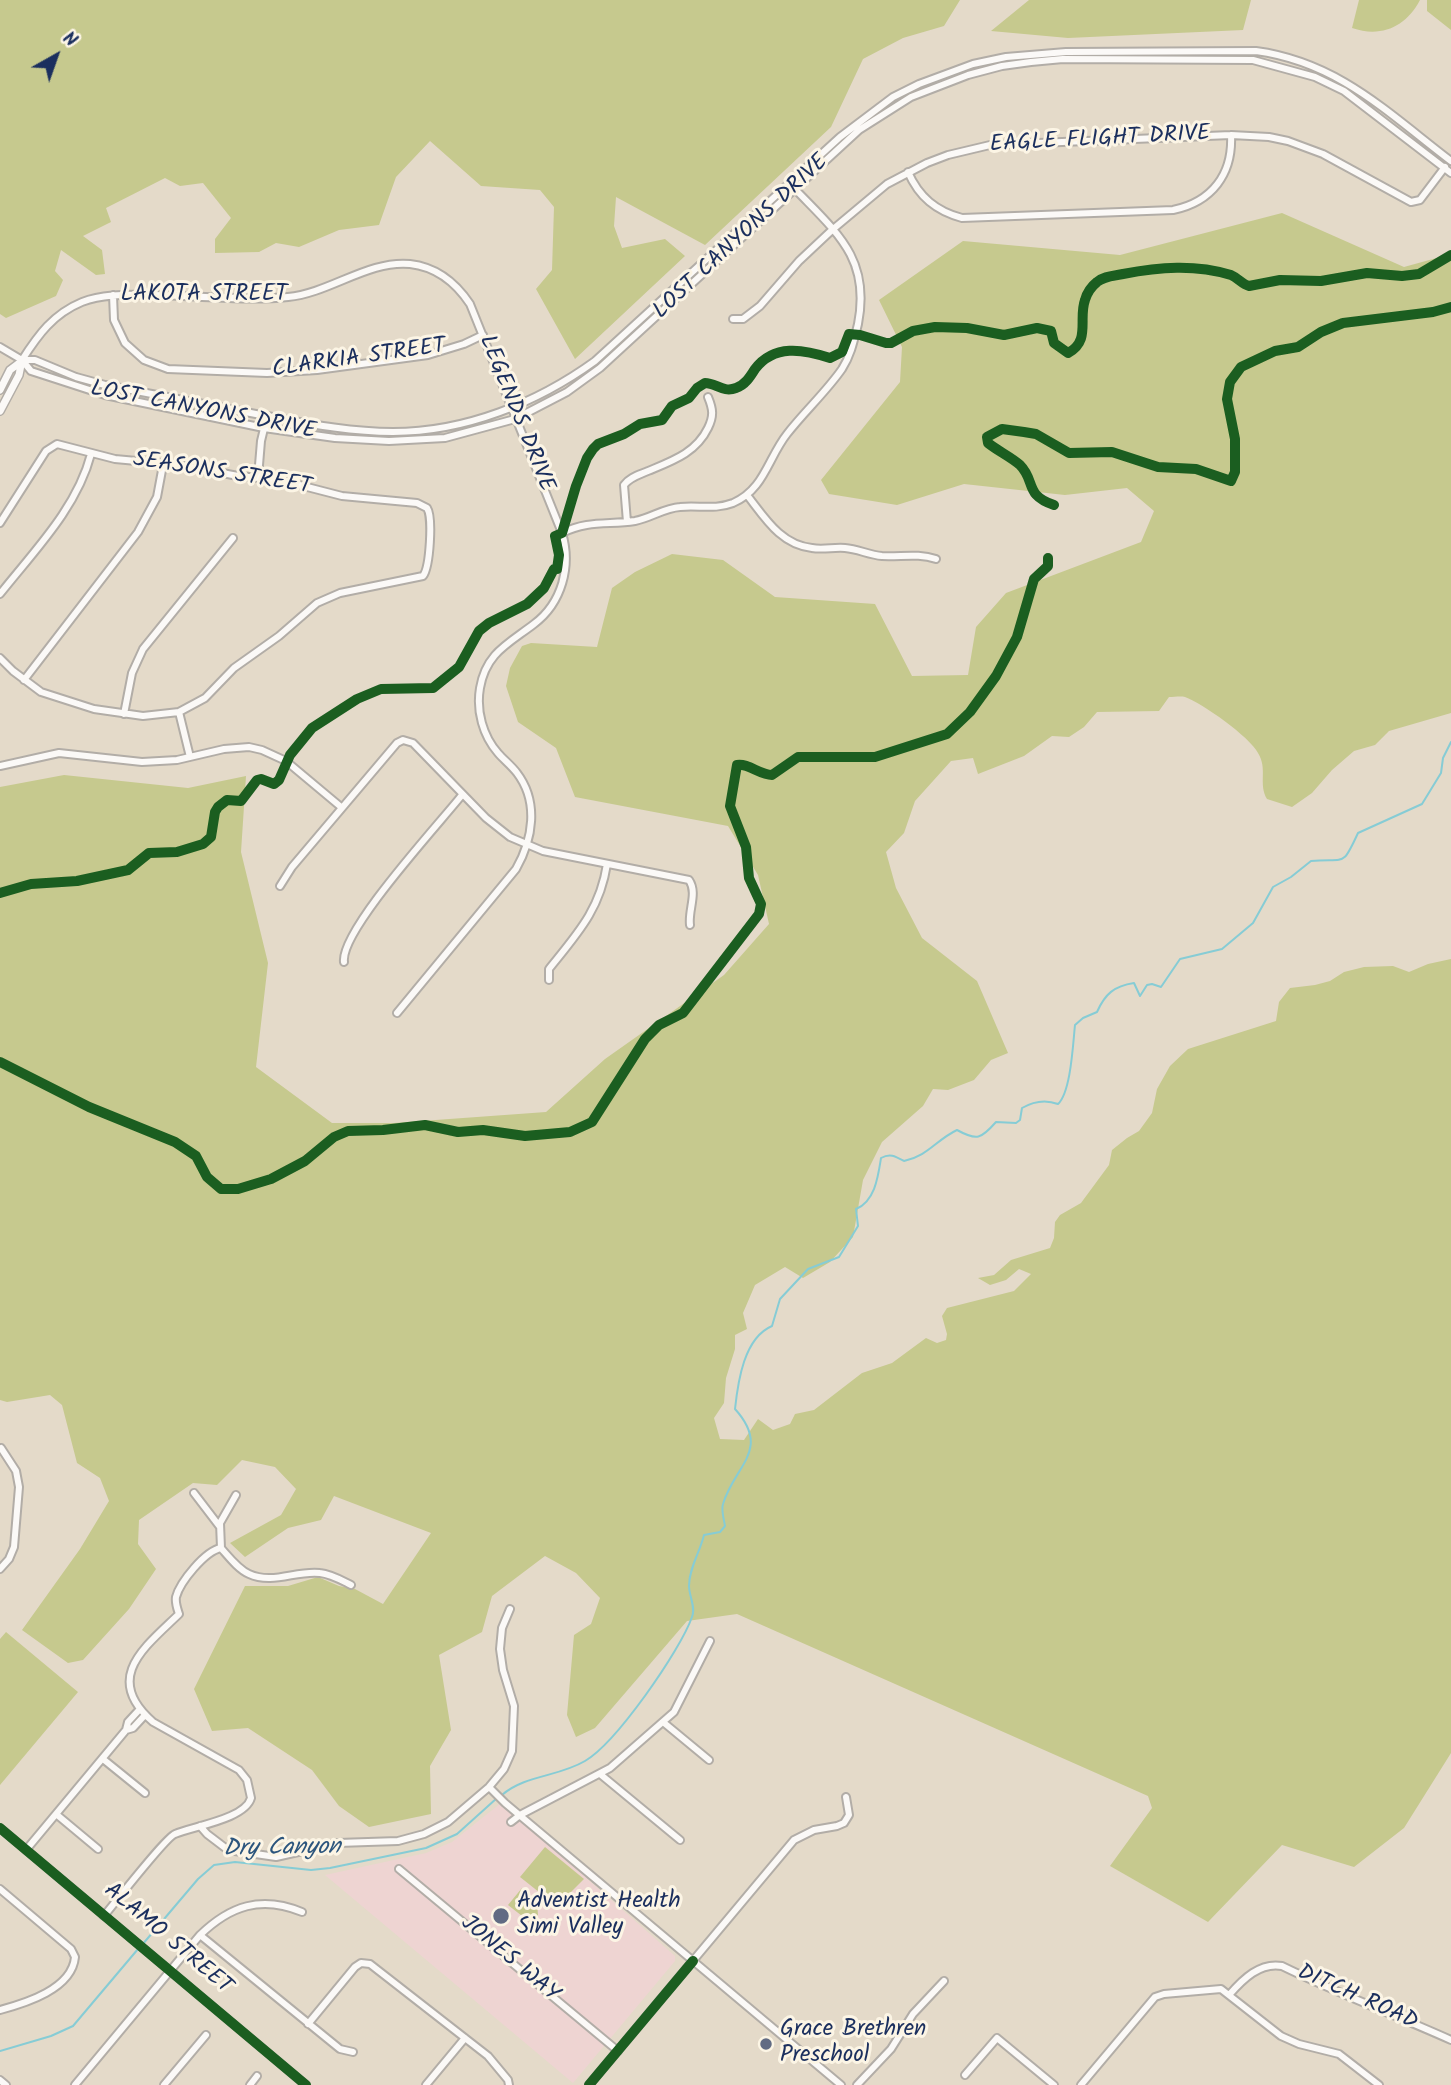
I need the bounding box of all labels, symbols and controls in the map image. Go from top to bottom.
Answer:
north arrow [21,21,91,91]
text: N [55,25,84,55]
street label: EAGLE FLIGHT DRIVE [989,121,1211,161]
street label: LOST CANYONS DRIVE [649,150,835,326]
street label: LAKOTA STREET [121,282,287,310]
street label: LEGENDS DRIVE [471,332,559,496]
street label: CLARKIA STREET [271,334,447,386]
street label: LOST CANYONS DRIVE [88,377,318,447]
street label: SEASONS STREET [131,447,313,503]
water label: Dry Canyon [223,1835,341,1865]
street label: ALAMO STREET [97,1878,237,2002]
place label: Adventist Health Simi Valley [517,1889,680,1943]
marker: Adventist Health Simi Valley [491,1906,511,1926]
street label: JONES WAY [454,1911,564,2009]
street label: DITCH ROAD [1292,1960,1422,2038]
place label: Grace Brethren Preschool [780,2017,926,2071]
marker: Grace Brethren Preschool [758,2036,774,2052]

